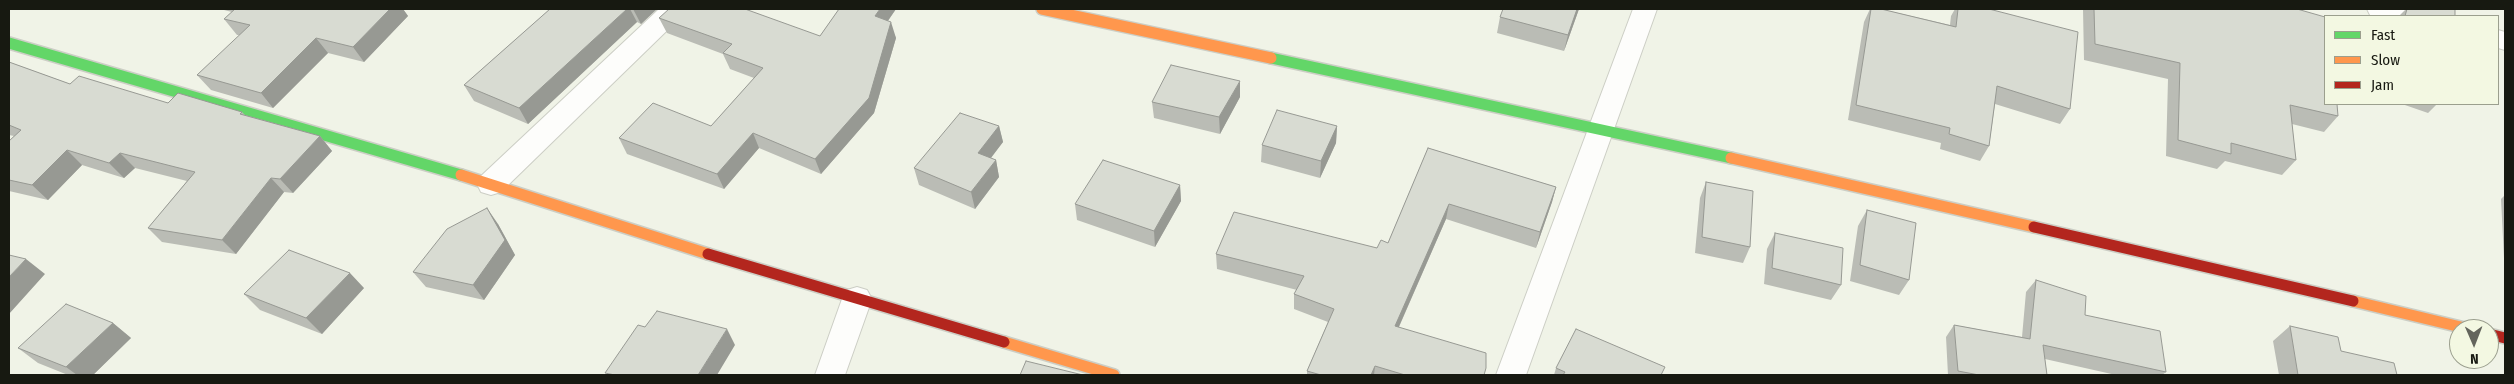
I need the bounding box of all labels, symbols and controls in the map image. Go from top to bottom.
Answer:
legend [2324,15,2499,105]
text: Fast [2371,26,2395,44]
text: Slow [2371,51,2400,69]
text: Jam [2371,76,2394,94]
north arrow [2449,319,2499,369]
text: N [2470,350,2479,367]

